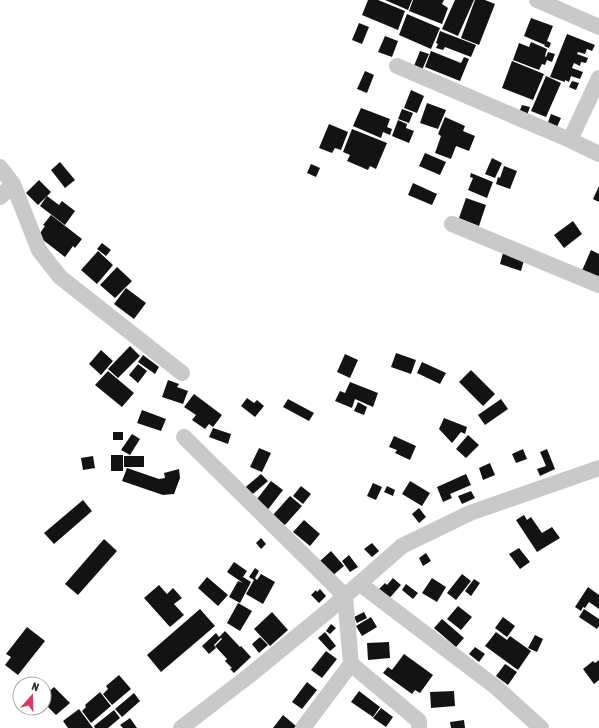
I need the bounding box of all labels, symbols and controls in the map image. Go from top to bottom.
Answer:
north arrow [12,676,52,716]
text: N [30,680,41,693]

